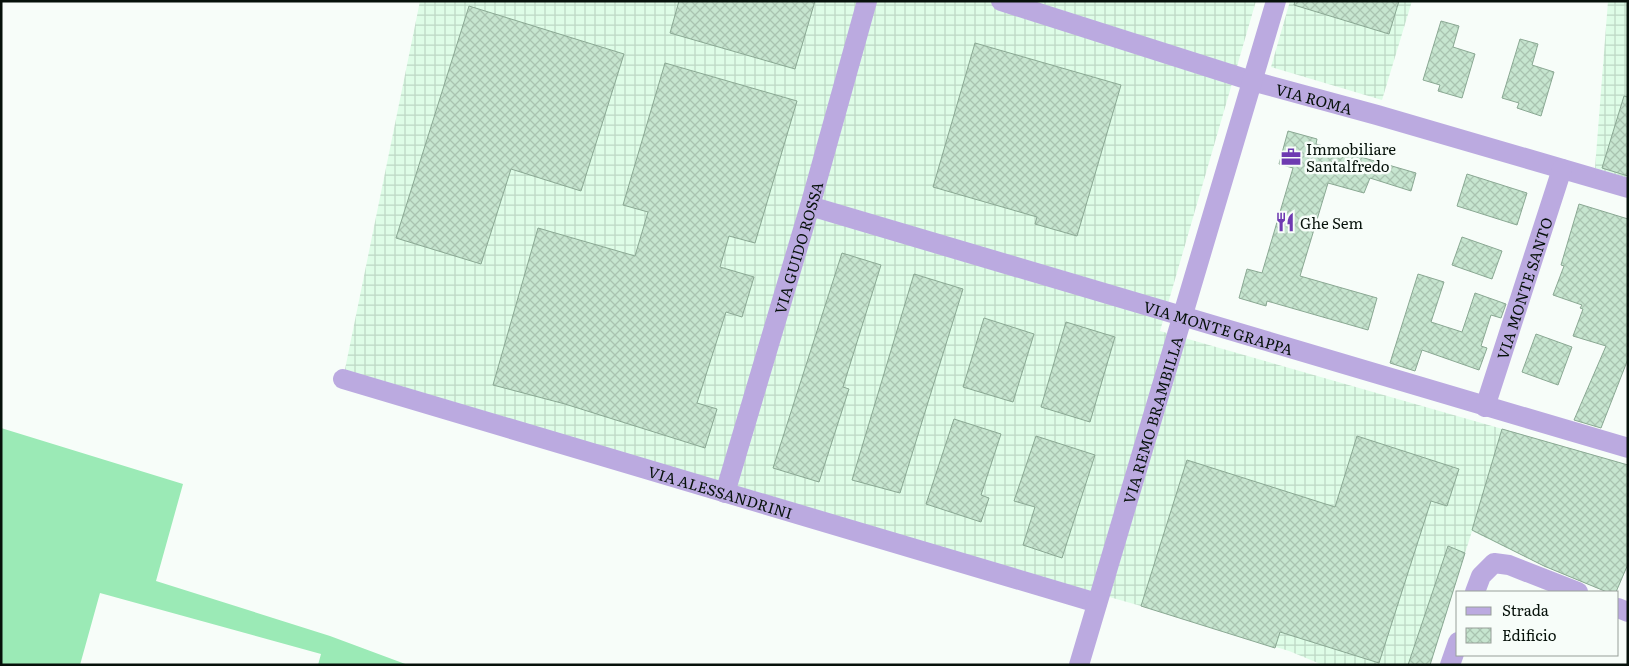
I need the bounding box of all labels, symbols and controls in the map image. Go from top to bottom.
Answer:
street label: VIA ROMA [1273,77,1355,119]
place label: Immobiliare Santalfredo [1306,137,1396,177]
office icon: Immobiliare Santalfredo [1280,146,1302,168]
street label: VIA GUIDO ROSSA [767,179,828,317]
restaurant icon: Ghe Sem [1274,211,1296,233]
place label: Ghe Sem [1300,211,1363,234]
street label: VIA MONTE SANTO [1490,214,1557,362]
street label: VIA MONTE GRAPPA [1141,294,1296,360]
street label: VIA REMO BRAMBILLA [1116,333,1188,506]
street label: VIA ALESSANDRINI [646,459,796,524]
legend [1456,591,1619,656]
text: Strada [1502,598,1550,621]
text: Edificio [1502,623,1557,646]

